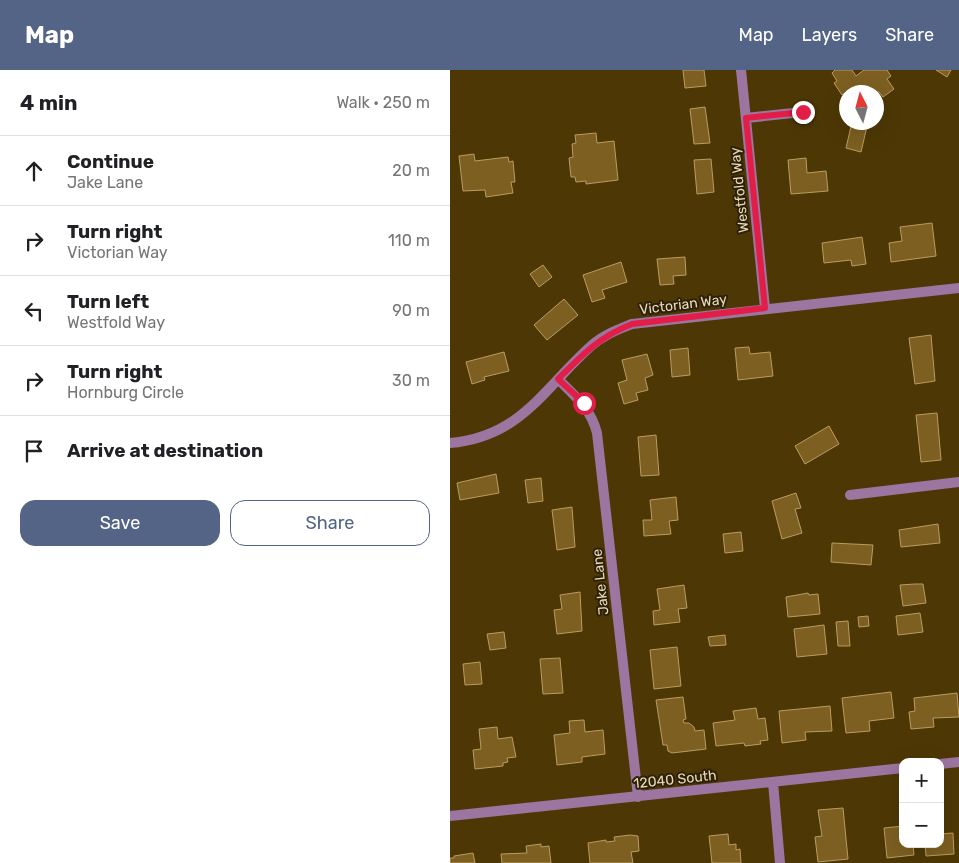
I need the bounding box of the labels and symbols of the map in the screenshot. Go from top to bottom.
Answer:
north arrow [839,85,884,130]
route end [792,101,815,124]
street label: Westfold Way [727,146,752,233]
street label: Victorian Way [638,291,728,318]
route start [573,392,596,415]
street label: Jake Lane [589,548,612,616]
street label: 12040 South [633,767,717,792]

